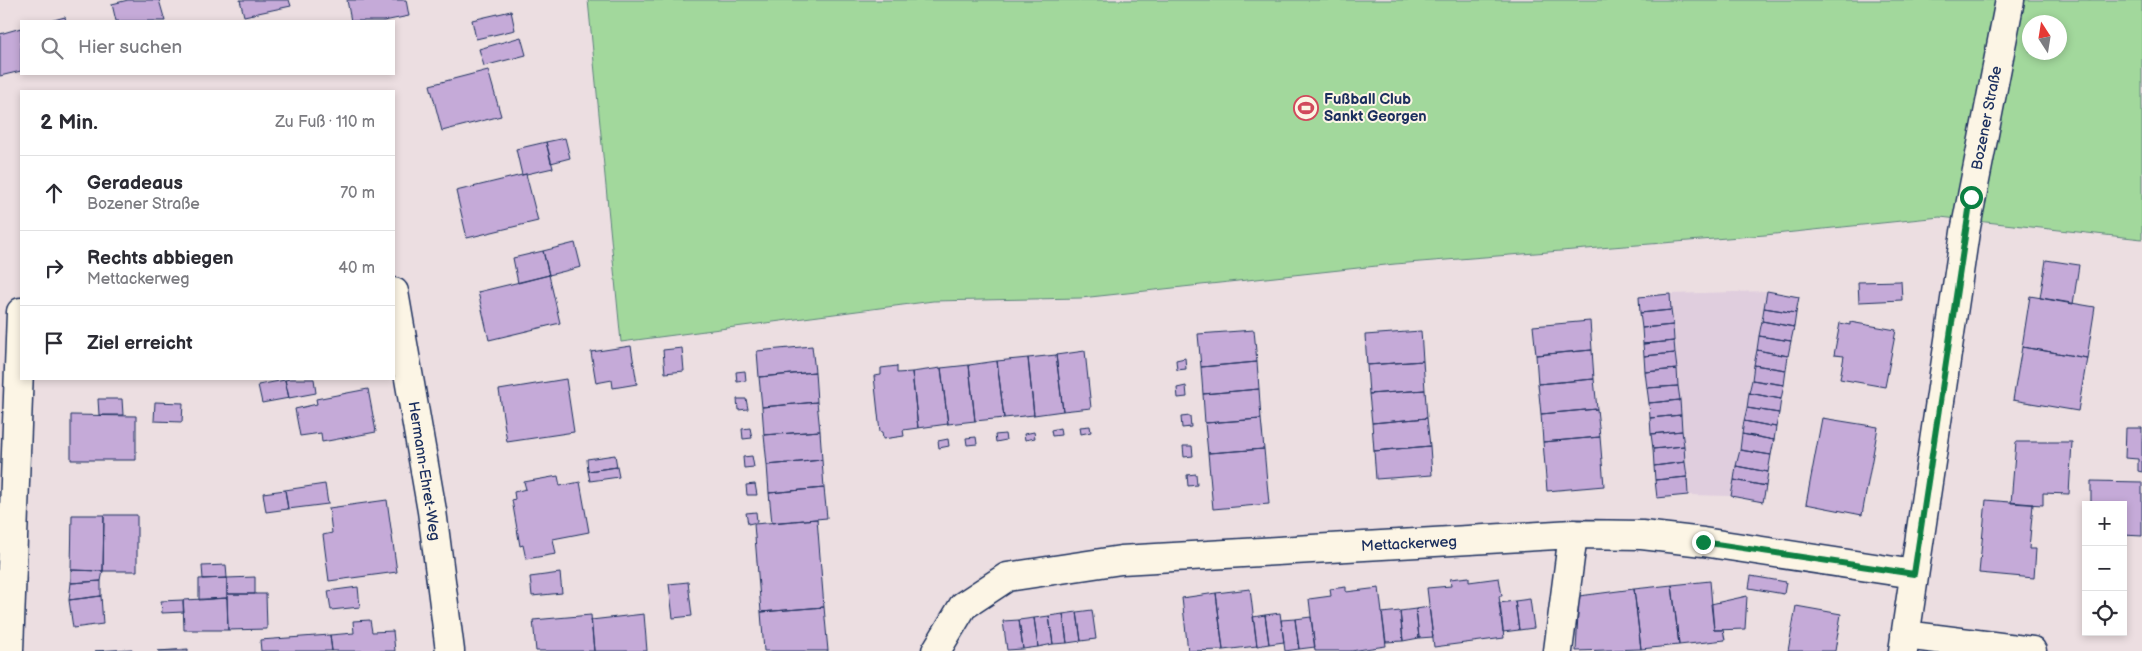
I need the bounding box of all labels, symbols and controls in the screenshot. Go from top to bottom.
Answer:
north arrow [2022,15,2067,60]
search box [20,20,395,75]
icon: search [38,34,66,62]
text: Hier suchen [78,36,182,59]
street label: Bozener Straße [1968,64,2006,172]
place label: Fußball Club Sankt Georgen [1324,90,1427,126]
sports icon: Fußball Club Sankt Georgen [1293,95,1319,121]
text: 2 Min. [40,110,98,135]
text: Zu Fuß · 110 m [275,113,375,132]
text: Geradeaus [87,172,183,195]
icon: ahead [40,179,68,207]
text: 70 m [340,184,375,203]
route start [1960,186,1983,209]
text: Bozener Straße [87,195,200,214]
text: Rechts abbiegen [87,247,234,270]
icon: right [40,254,68,282]
text: 40 m [338,259,375,278]
text: Mettackerweg [87,270,189,289]
icon: arrive [40,329,68,357]
text: Ziel erreicht [87,332,193,355]
street label: Hermann-Ehret-Weg [404,400,444,542]
map controls [2082,501,2127,636]
button: + [2082,501,2127,546]
route end [1692,531,1715,554]
street label: Mettackerweg [1361,532,1457,556]
button: − [2082,546,2127,591]
button: locate [2082,591,2127,636]

